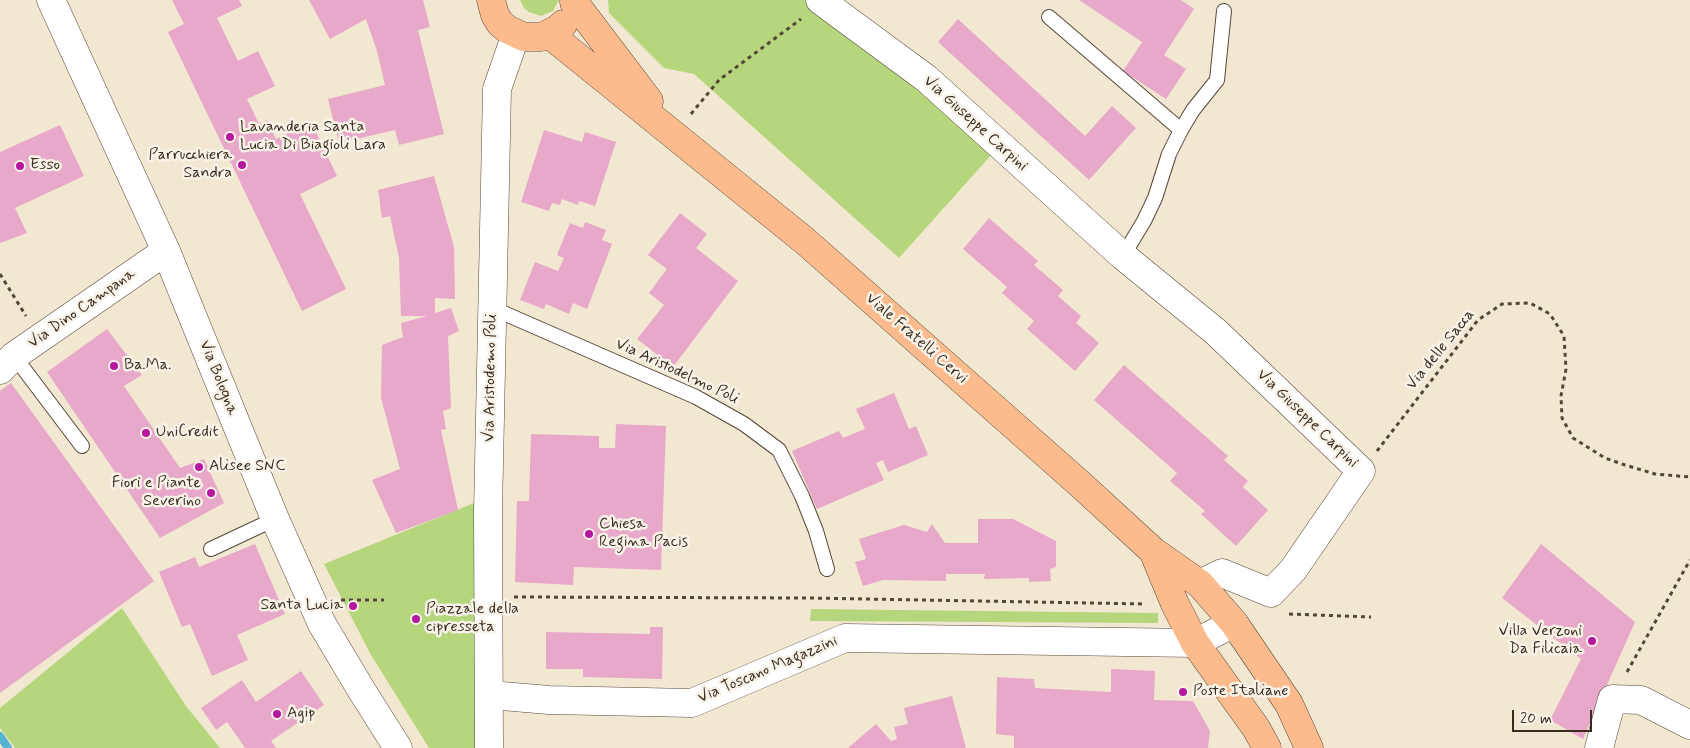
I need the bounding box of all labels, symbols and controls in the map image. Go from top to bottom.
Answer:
street label: Via Giuseppe Carpini [919,72,1031,176]
place label: Lavanderia Santa Lucia Di Biagioli Lara [240,118,386,156]
marker: Lavanderia Santa Lucia Di Biagioli Lara [224,131,236,143]
place label: Parrucchiera Sandra [149,146,232,184]
place label: Esso [30,156,60,176]
marker: Parrucchiera Sandra [236,159,248,171]
marker: Esso [14,160,26,172]
street label: Via Dino Campana [25,265,139,353]
street label: Viale Fratelli Cervi [861,289,971,389]
street label: Via delle Sacca [1403,306,1479,394]
street label: Via Aristodemo Poli [480,314,502,442]
street label: Via Aristodelmo Poli [612,335,742,409]
street label: Via Bologna [194,338,242,418]
place label: Ba.Ma. [124,356,171,376]
marker: Ba.Ma. [108,360,120,372]
street label: Via Giuseppe Carpini [1252,366,1362,472]
place label: UniCredit [156,423,218,443]
marker: UniCredit [140,427,152,439]
place label: Alisee SNC [209,457,285,477]
marker: Alisee SNC [193,461,205,473]
place label: Fiori e Piante Severino [112,474,201,512]
marker: Fiori e Piante Severino [205,487,217,499]
place label: Chiesa Regina Pacis [599,515,688,553]
marker: Chiesa Regina Pacis [583,528,595,540]
place label: Santa Lucia [260,596,343,616]
marker: Santa Lucia [347,600,359,612]
place label: Piazzale della cipresseta [426,600,519,638]
marker: Piazzale della cipresseta [410,613,422,625]
place label: Villa Verzoni Da Filicaia [1498,622,1582,660]
street label: Via Toscano Magazzini [695,632,841,708]
marker: Villa Verzoni Da Filicaia [1586,635,1598,647]
place label: Poste Italiane [1193,682,1288,702]
marker: Poste Italiane [1177,686,1189,698]
scale bar [1515,700,1595,732]
place label: Agip [287,704,315,724]
marker: Agip [271,708,283,720]
text: 20 m [1520,709,1552,729]

